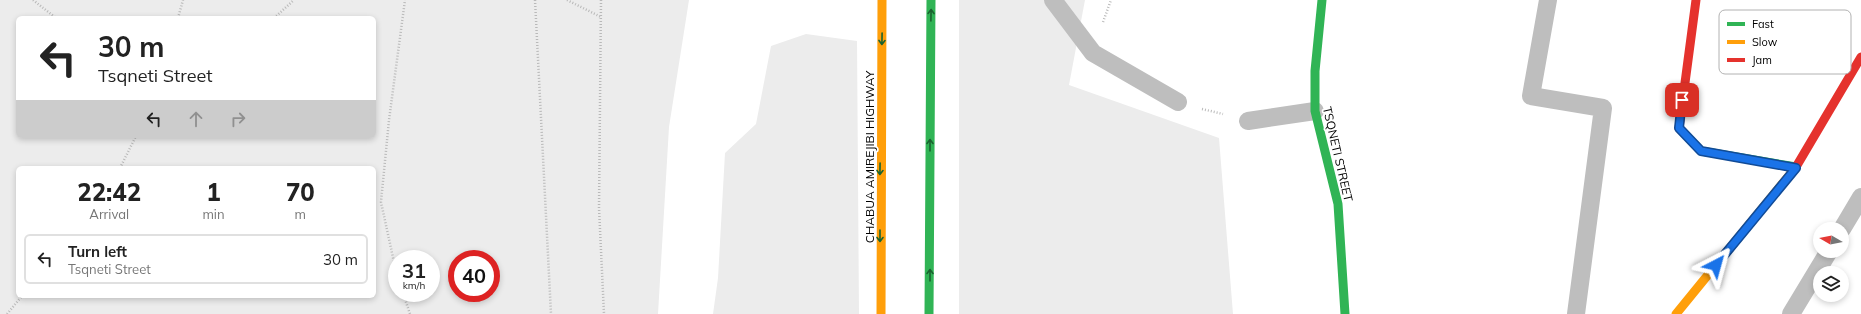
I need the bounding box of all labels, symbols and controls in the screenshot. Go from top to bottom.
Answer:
one-way arrow [927,9,935,22]
legend [1719,10,1851,74]
text: Fast [1752,17,1774,31]
text: 30 m [98,29,164,64]
icon: left [32,32,84,84]
one-way arrow [878,32,886,45]
text: Slow [1752,35,1778,49]
text: Jam [1752,53,1772,67]
text: Tsqneti Street [98,64,213,87]
street label: CHABUA AMIREJIBI HIGHWAY [862,70,877,243]
pin [1665,83,1699,117]
icon: arrive [1671,89,1693,111]
street label: TSQNETI STREET [1320,105,1356,204]
icon: left [143,108,165,130]
icon: ahead [185,108,207,130]
icon: right [227,108,249,130]
one-way arrow [926,139,934,152]
one-way arrow [876,162,884,175]
text: 22:42 [77,177,141,207]
text: 1 [206,177,221,207]
text: 70 [286,177,315,207]
text: Arrival [89,206,129,222]
text: min [202,206,225,222]
text: m [295,206,306,222]
north arrow [1813,222,1849,258]
map controls [1813,222,1849,302]
one-way arrow [876,229,884,242]
text: Turn left [68,242,127,261]
position arrow [1695,244,1737,286]
icon: left [34,248,56,270]
text: 30 m [323,250,358,269]
speed limit sign: 40 [448,250,500,302]
text: 31 [402,258,426,283]
text: Tsqneti Street [68,261,151,277]
button: layers [1813,266,1849,302]
one-way arrow [926,269,934,282]
text: km/h [403,279,425,292]

